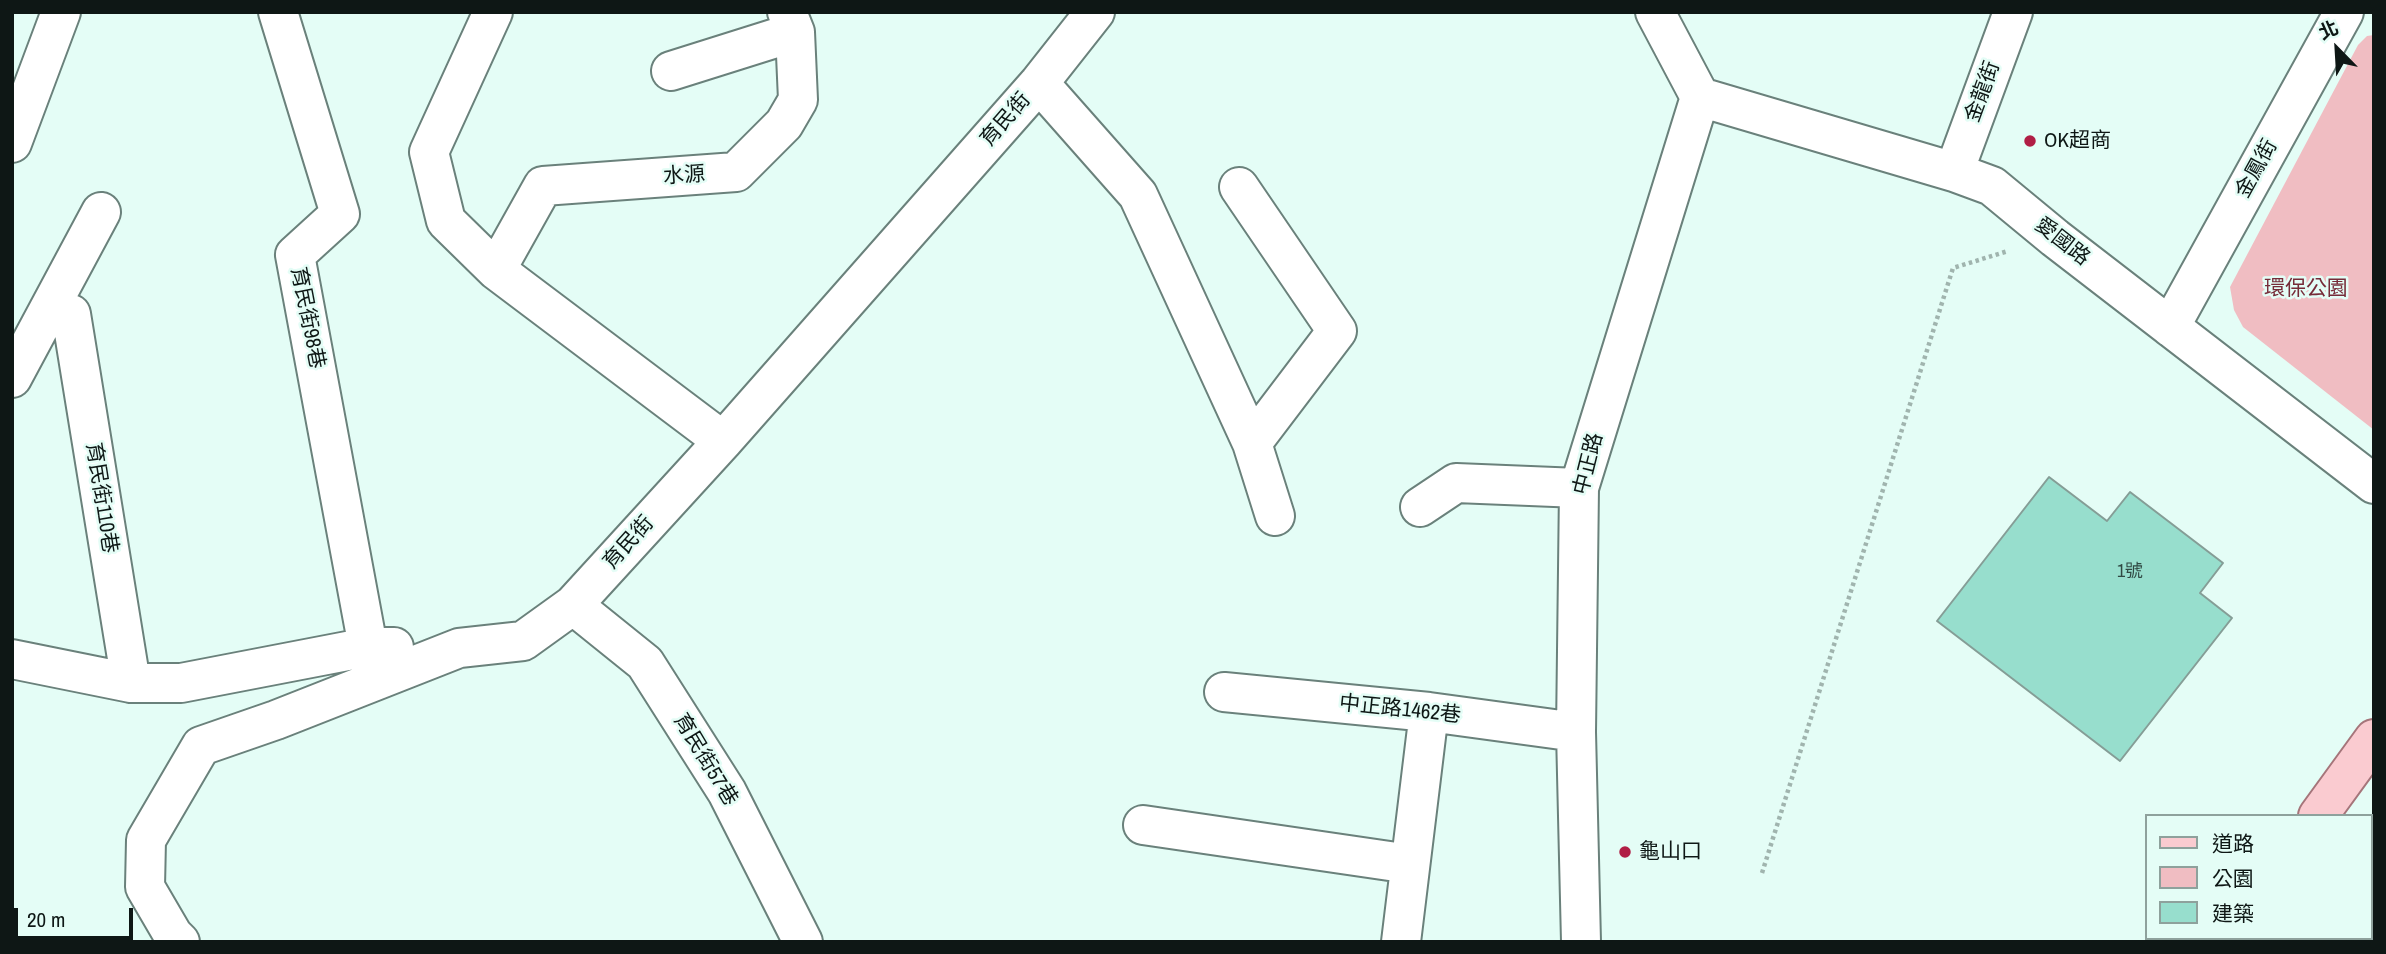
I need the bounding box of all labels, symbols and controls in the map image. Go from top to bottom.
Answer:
north arrow [2302,14,2372,84]
text: 北 [2314,14,2342,46]
street label: 金龍街 [1960,58,2006,126]
street label: 育民街 [976,88,1036,152]
place label: OK超商 [2044,128,2111,154]
marker: OK超商 [2022,133,2038,149]
street label: 金鳳街 [2231,135,2283,203]
street label: 水源 [662,162,706,190]
street label: 愛國路 [2029,213,2095,271]
street label: 育民街98巷 [285,265,329,371]
park label: 環保公園 [2264,276,2348,302]
street label: 中正路 [1569,430,1609,498]
street label: 育民街110巷 [80,441,122,555]
street label: 育民街 [599,511,659,575]
house number: 1號 [2117,561,2143,583]
street label: 中正路1462巷 [1338,691,1462,729]
street label: 育民街57巷 [668,709,742,811]
legend [2144,814,2372,940]
text: 道路 [2212,829,2254,858]
place label: 龜山口 [1639,839,1702,865]
marker: 龜山口 [1617,844,1633,860]
text: 公園 [2212,864,2254,893]
scale bar [18,894,136,938]
text: 建築 [2212,899,2254,928]
text: 20 m [27,905,65,934]

